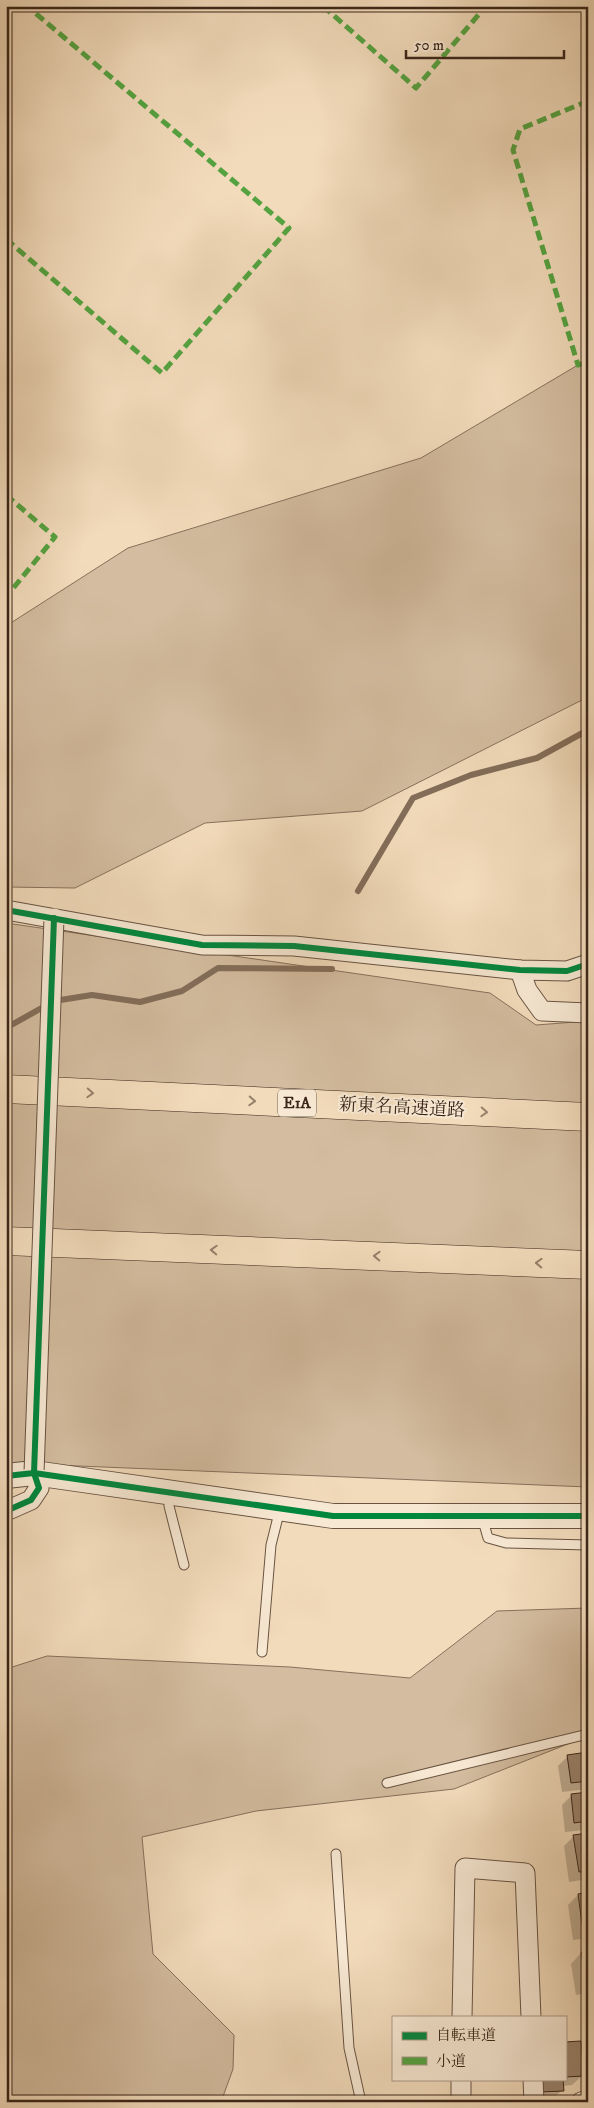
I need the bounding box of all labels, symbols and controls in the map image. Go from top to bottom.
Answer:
scale bar [406,28,564,60]
text: 50 m [414,36,444,55]
one-way arrow [86,1087,94,1098]
road number: E1A [278,1090,316,1116]
street label: 新東名高速道路 [339,1094,465,1122]
one-way arrow [248,1095,256,1106]
one-way arrow [481,1106,489,1117]
one-way arrow [210,1244,218,1255]
one-way arrow [372,1251,380,1262]
one-way arrow [535,1258,543,1269]
legend [392,2016,566,2080]
text: 自転車道 [436,2026,496,2045]
text: 小道 [436,2052,466,2071]

